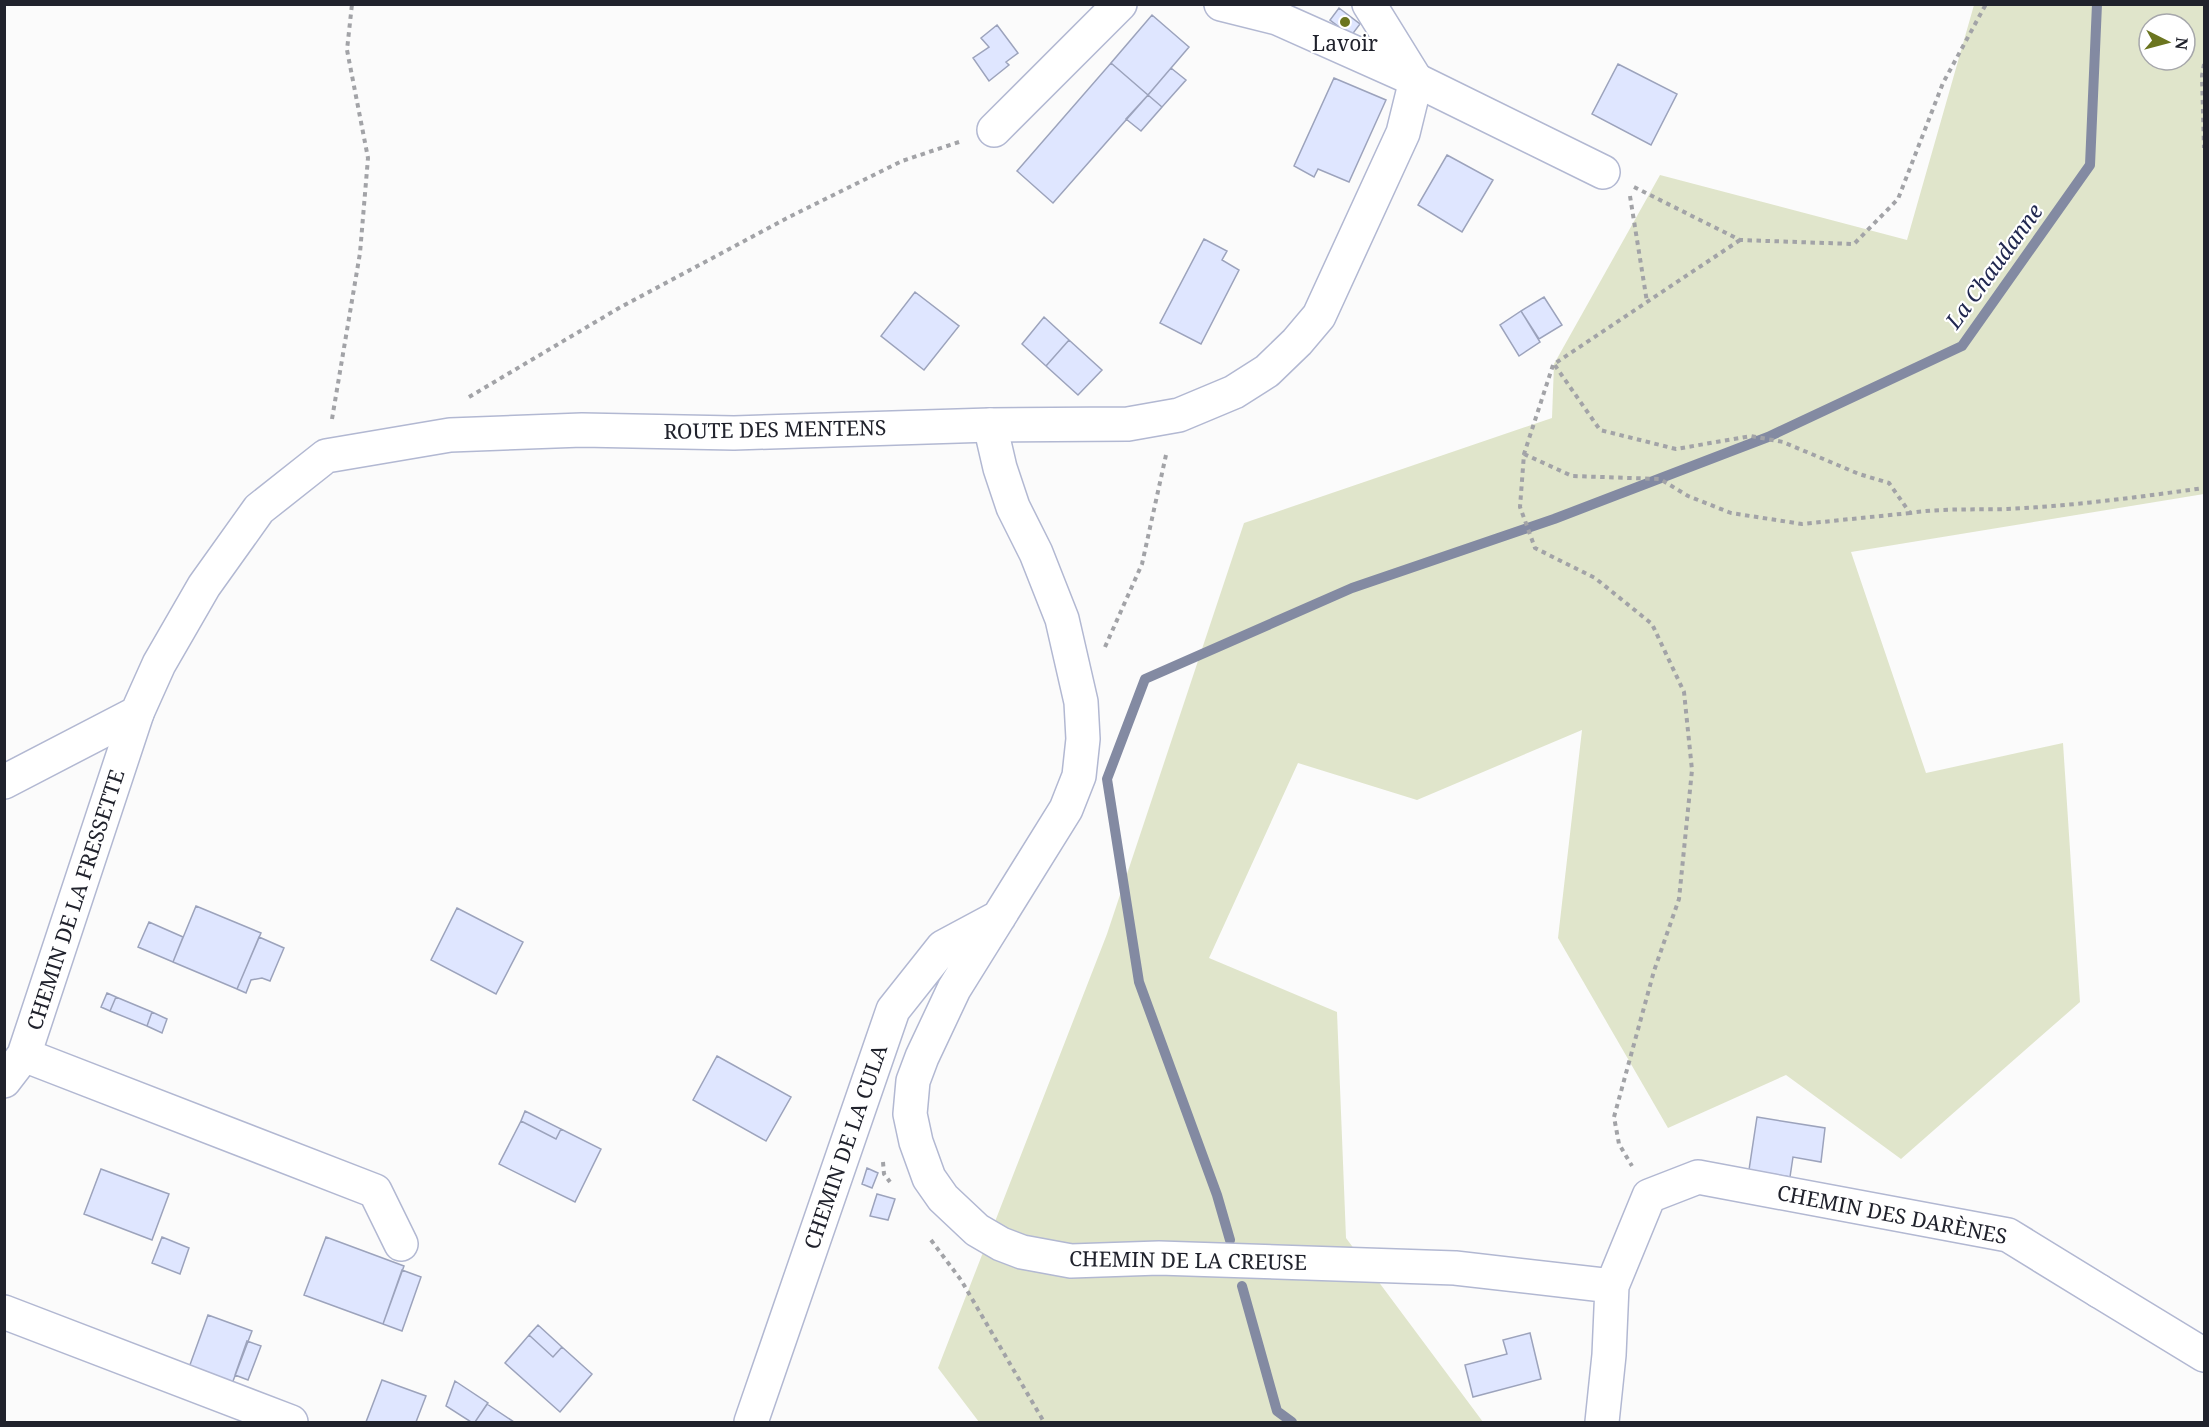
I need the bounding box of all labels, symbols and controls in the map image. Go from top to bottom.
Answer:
north arrow [2137,12,2197,72]
marker: Lavoir [1338,15,1352,29]
place label: Lavoir [1312,29,1378,57]
text: N [2170,36,2194,51]
water label: La Chaudanne [1937,197,2049,335]
street label: ROUTE DES MENTENS [663,413,887,445]
street label: CHEMIN DE LA FRESSETTE [20,766,130,1034]
street label: CHEMIN DE LA CULA [797,1041,893,1253]
street label: CHEMIN DES DARÈNES [1775,1178,2010,1250]
street label: CHEMIN DE LA CREUSE [1069,1244,1307,1276]

